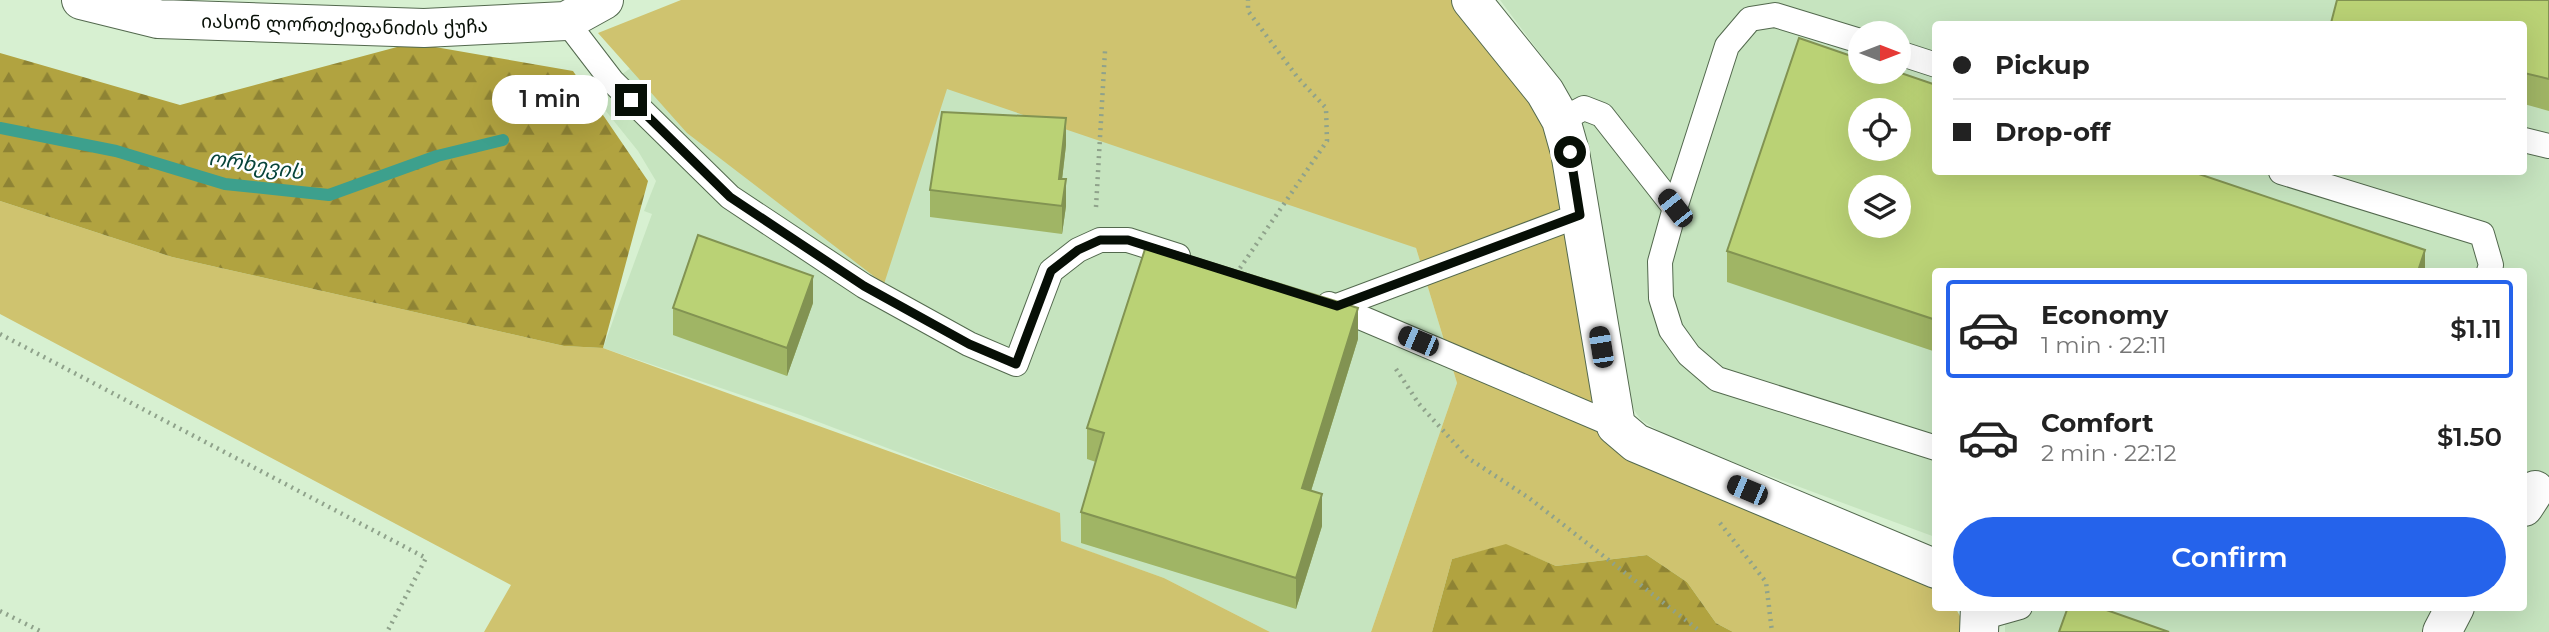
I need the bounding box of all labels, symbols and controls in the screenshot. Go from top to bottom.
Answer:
street label: იასონ ლორთქიფანიძის ქუჩა [201,9,488,40]
north arrow [1848,21,1911,84]
map controls [1848,21,1911,238]
text: Pickup [1995,49,2090,81]
callout: 1 min [491,76,606,124]
route end [615,84,647,116]
text: 1 min [519,85,581,113]
button: locate [1848,98,1911,161]
text: Drop-off [1995,116,2110,148]
route start [1554,136,1586,168]
water label: ორხევის [207,145,306,185]
button: layers [1848,175,1911,238]
car [1654,185,1697,231]
icon: car [1957,298,2020,361]
text: Economy [2041,299,2168,331]
text: $1.11 [2450,313,2502,345]
car [1395,323,1442,359]
car [1588,325,1615,369]
text: 1 min · 22:11 [2041,331,2167,359]
icon: car [1957,406,2020,469]
text: Comfort [2041,407,2153,439]
text: $1.50 [2437,421,2502,453]
text: 2 min · 22:12 [2041,439,2176,467]
car [1724,472,1771,508]
button: Confirm [1953,517,2506,597]

